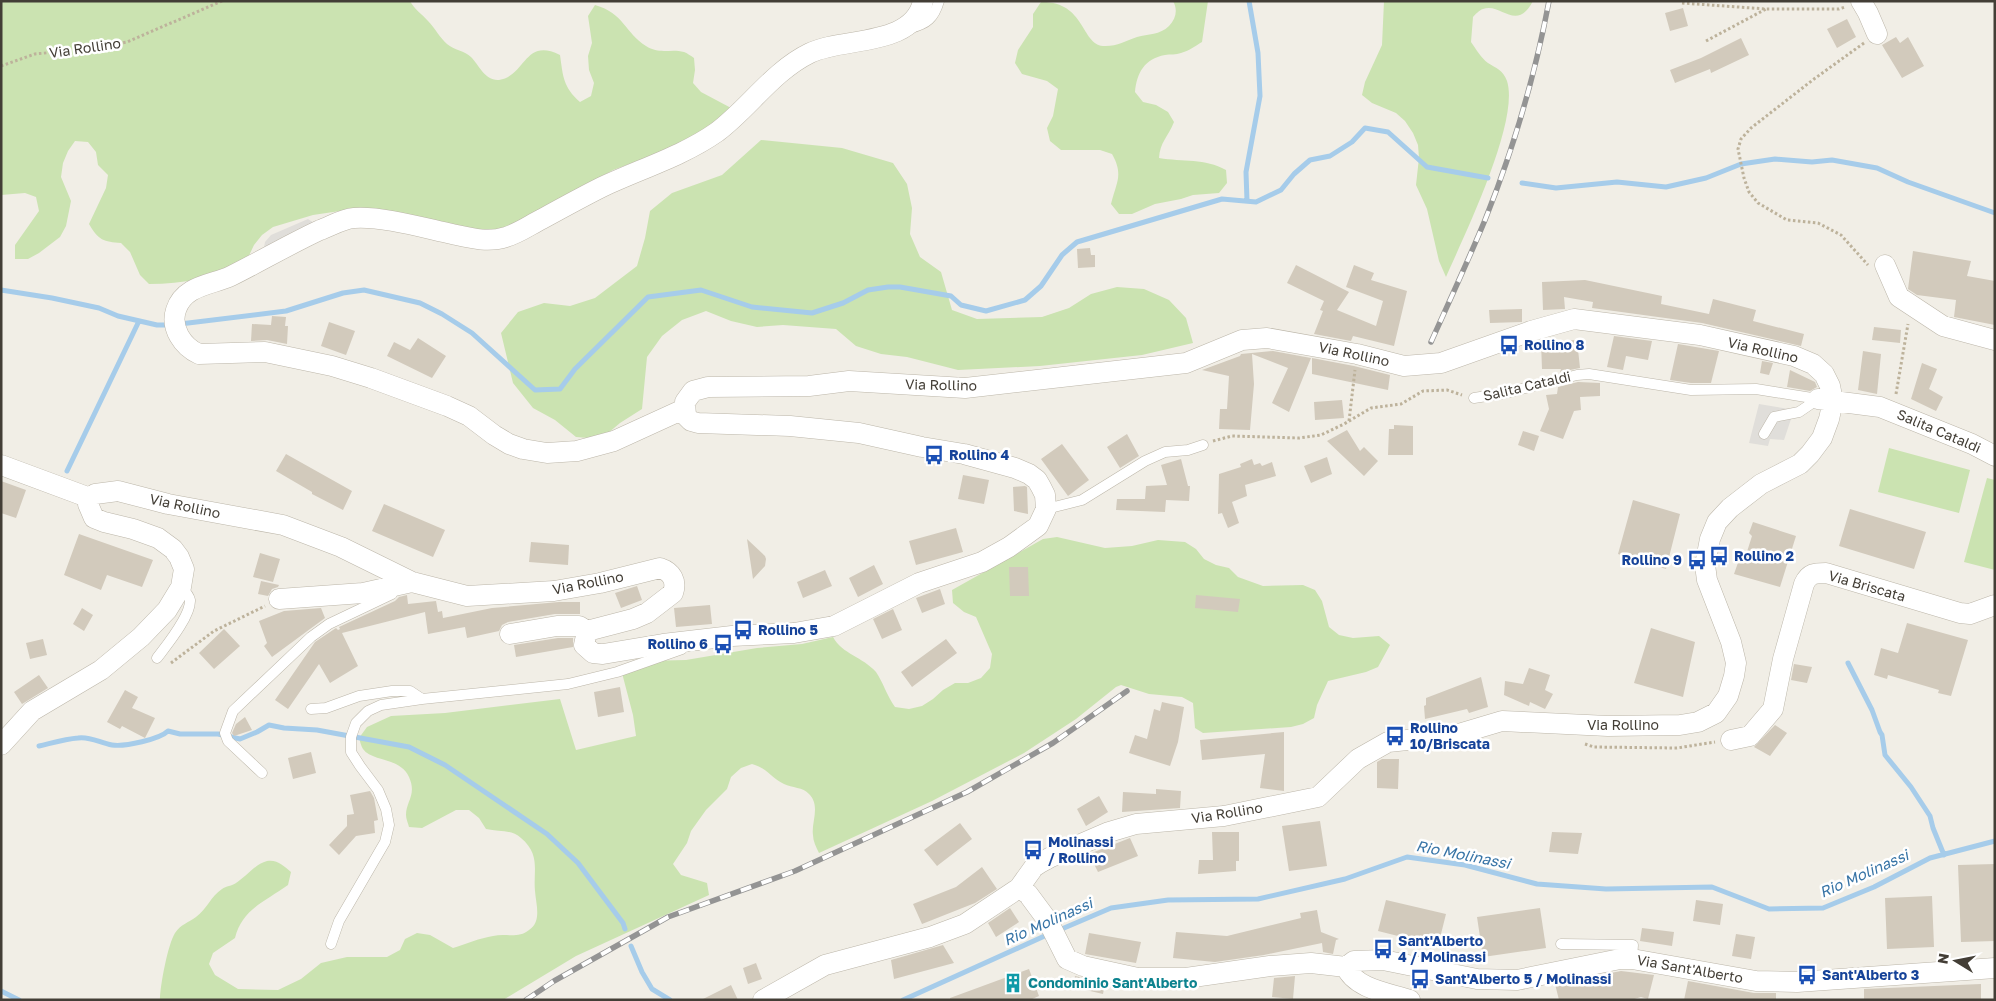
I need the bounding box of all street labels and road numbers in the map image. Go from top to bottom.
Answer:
street label: Via Rollino [48,34,122,61]
street label: Via Rollino [1726,333,1800,366]
street label: Via Rollino [1317,338,1391,369]
street label: Salita Cataldi [1481,367,1572,404]
street label: Via Rollino [905,375,977,394]
street label: Salita Cataldi [1895,405,1984,456]
street label: Via Rollino [148,490,222,521]
street label: Via Briscata [1827,566,1908,605]
street label: Via Rollino [551,567,625,598]
street label: Via Rollino [1587,716,1659,733]
street label: Via Rollino [1190,798,1264,827]
street label: Via Sant'Alberto [1636,951,1745,986]

